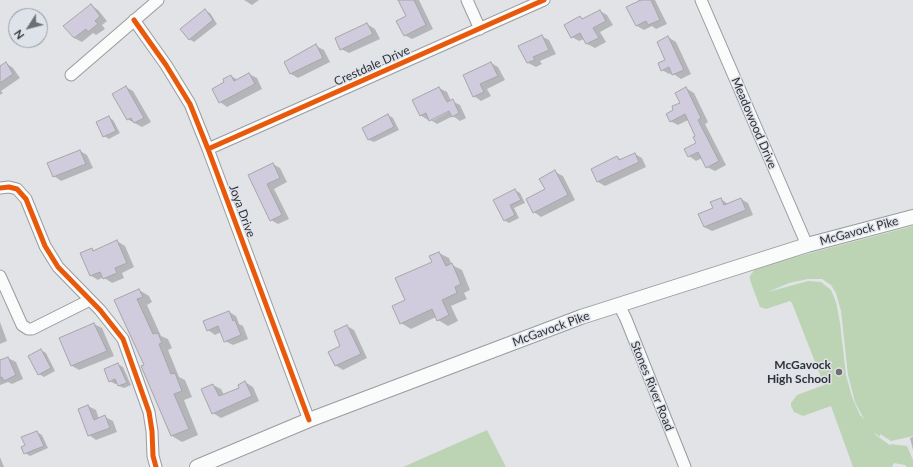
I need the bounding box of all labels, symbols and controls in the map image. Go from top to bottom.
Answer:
north arrow [8,8,48,48]
text: N [11,28,26,42]
street label: Crestdale Drive [332,43,412,89]
street label: Meadowood Drive [728,75,780,171]
street label: Joya Drive [226,183,258,239]
street label: McGavock Pike [818,214,900,248]
street label: McGavock Pike [510,308,592,350]
street label: Stones River Road [627,339,677,433]
place label: McGavock High School [767,358,831,386]
marker: McGavock High School [834,367,844,377]

